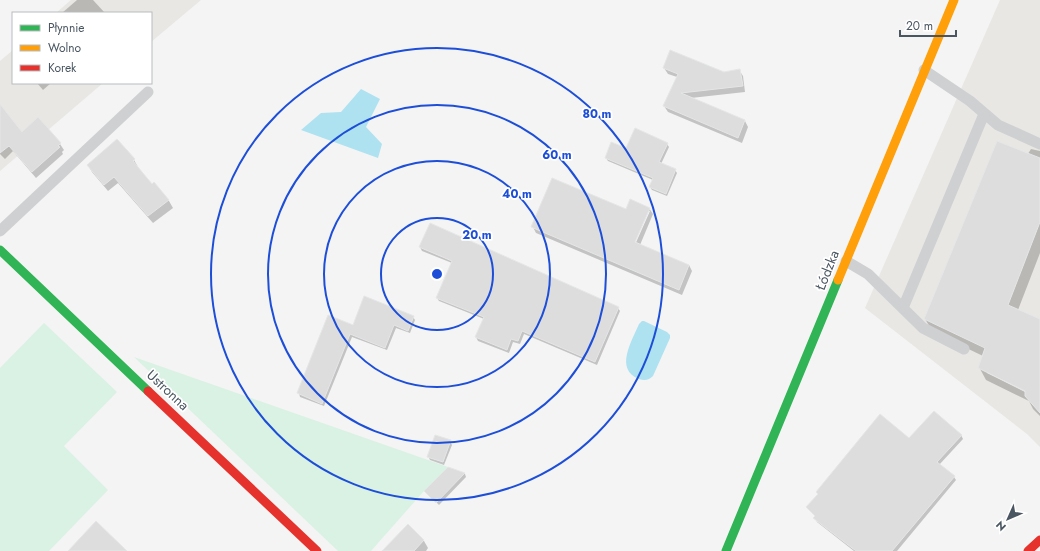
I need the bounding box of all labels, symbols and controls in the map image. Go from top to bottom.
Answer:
legend [12,12,152,84]
scale bar [900,12,956,38]
text: 20 m [906,17,933,35]
text: Płynnie [48,19,85,37]
text: Wolno [48,39,82,57]
text: Korek [48,59,77,77]
text: 80 m [583,105,612,123]
text: 60 m [542,146,572,164]
text: 40 m [502,185,532,203]
text: 20 m [462,226,492,244]
street label: Łódzka [810,247,844,294]
centre of rings [430,267,444,281]
street label: Ustronna [142,365,194,415]
north arrow [988,499,1028,539]
text: N [992,517,1010,535]

